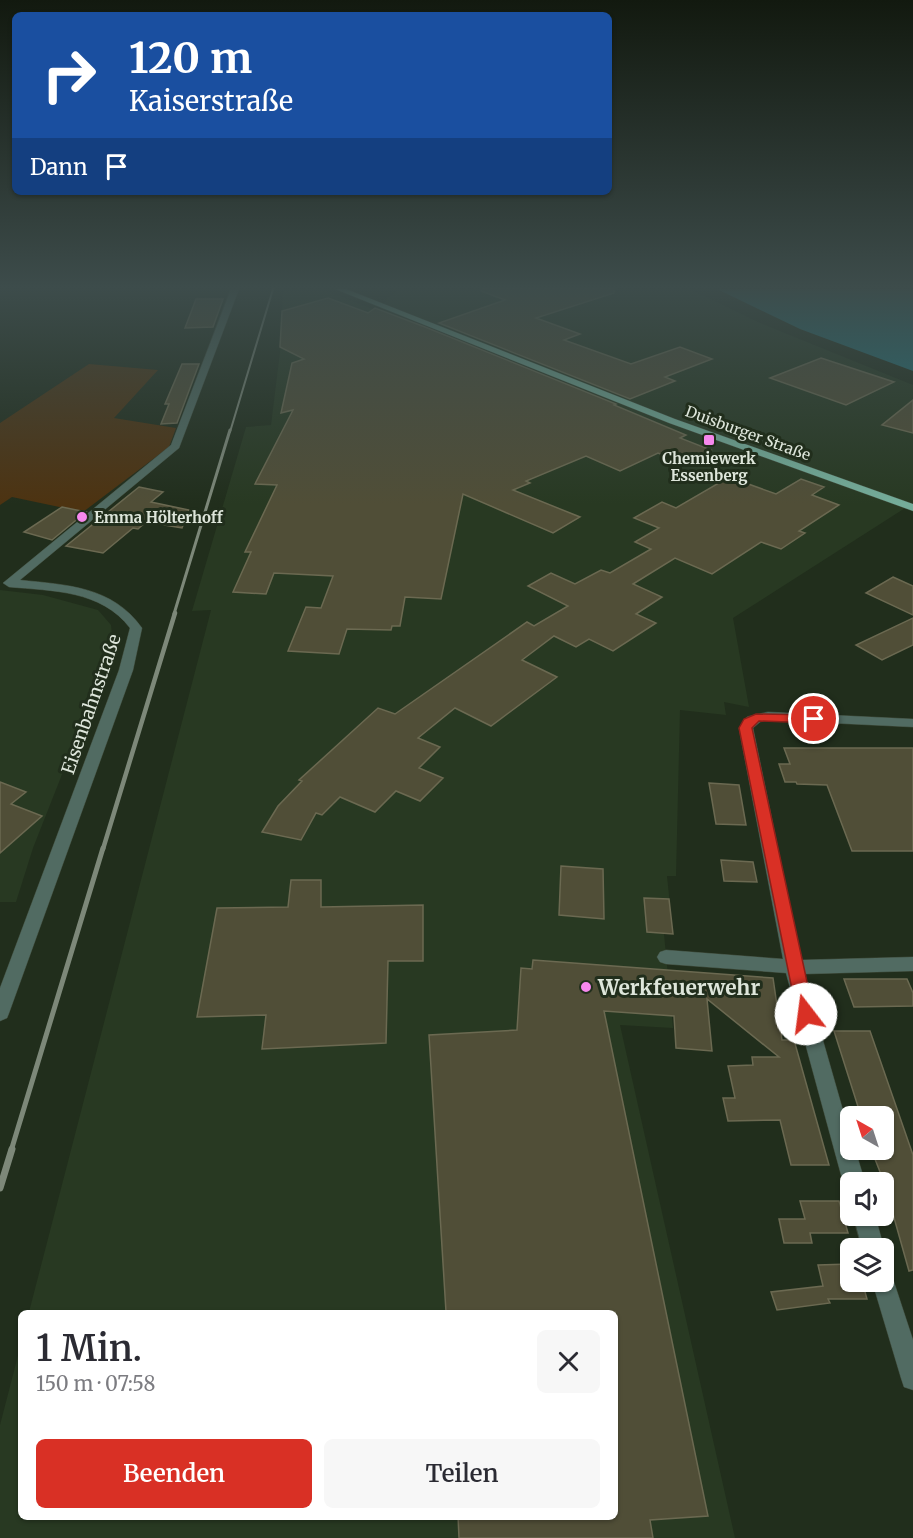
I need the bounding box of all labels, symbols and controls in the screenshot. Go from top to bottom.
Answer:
text: 120 m [129,32,252,84]
icon: right [30,36,108,114]
text: Kaiserstraße [129,84,293,118]
icon: arrive [100,150,133,183]
text: Dann [30,153,88,181]
street label: Duisburger Straße [683,402,813,465]
marker: Chemiewerk Essenberg [702,433,716,447]
place label: Chemiewerk Essenberg [662,449,756,485]
place label: Emma Hölterhoff [94,508,224,527]
marker: Emma Hölterhoff [75,510,89,524]
street label: Eisenbahnstraße [56,631,126,777]
pin [788,693,839,744]
icon: arrive [797,702,830,735]
place label: Werkfeuerwehr [597,974,760,1001]
marker: Werkfeuerwehr [579,980,593,994]
position arrow [774,982,838,1046]
north arrow [840,1106,894,1160]
map controls [840,1106,894,1292]
button: sound [840,1172,894,1226]
button: layers [840,1238,894,1292]
text: 1 Min. [36,1326,142,1371]
button: close [537,1330,600,1393]
text: 150 m · 07:58 [36,1371,155,1396]
button: Beenden [36,1439,312,1508]
button: Teilen [324,1439,600,1508]

